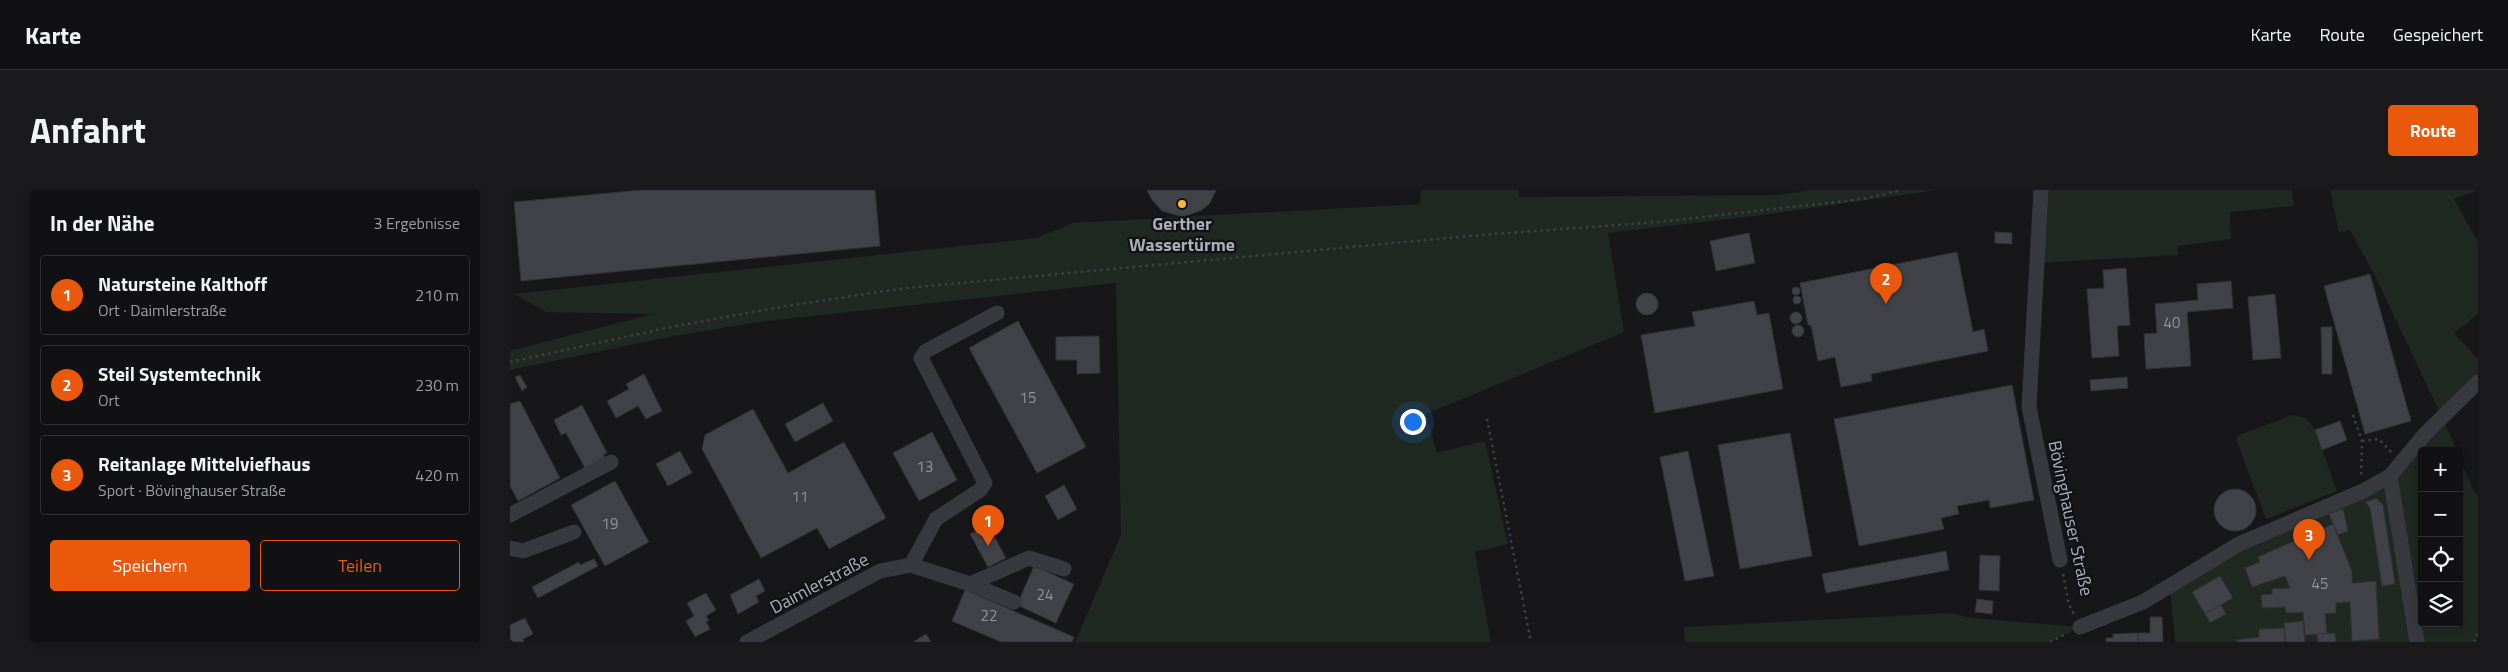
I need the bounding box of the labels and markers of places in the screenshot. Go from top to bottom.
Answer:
marker: Gerther Wassertürme [1176,198,1188,210]
place label: Gerther Wassertürme [1129,210,1235,258]
pin: 2 [1870,263,1902,304]
pin: 1 [972,505,1004,546]
pin: 3 [2293,519,2325,560]

